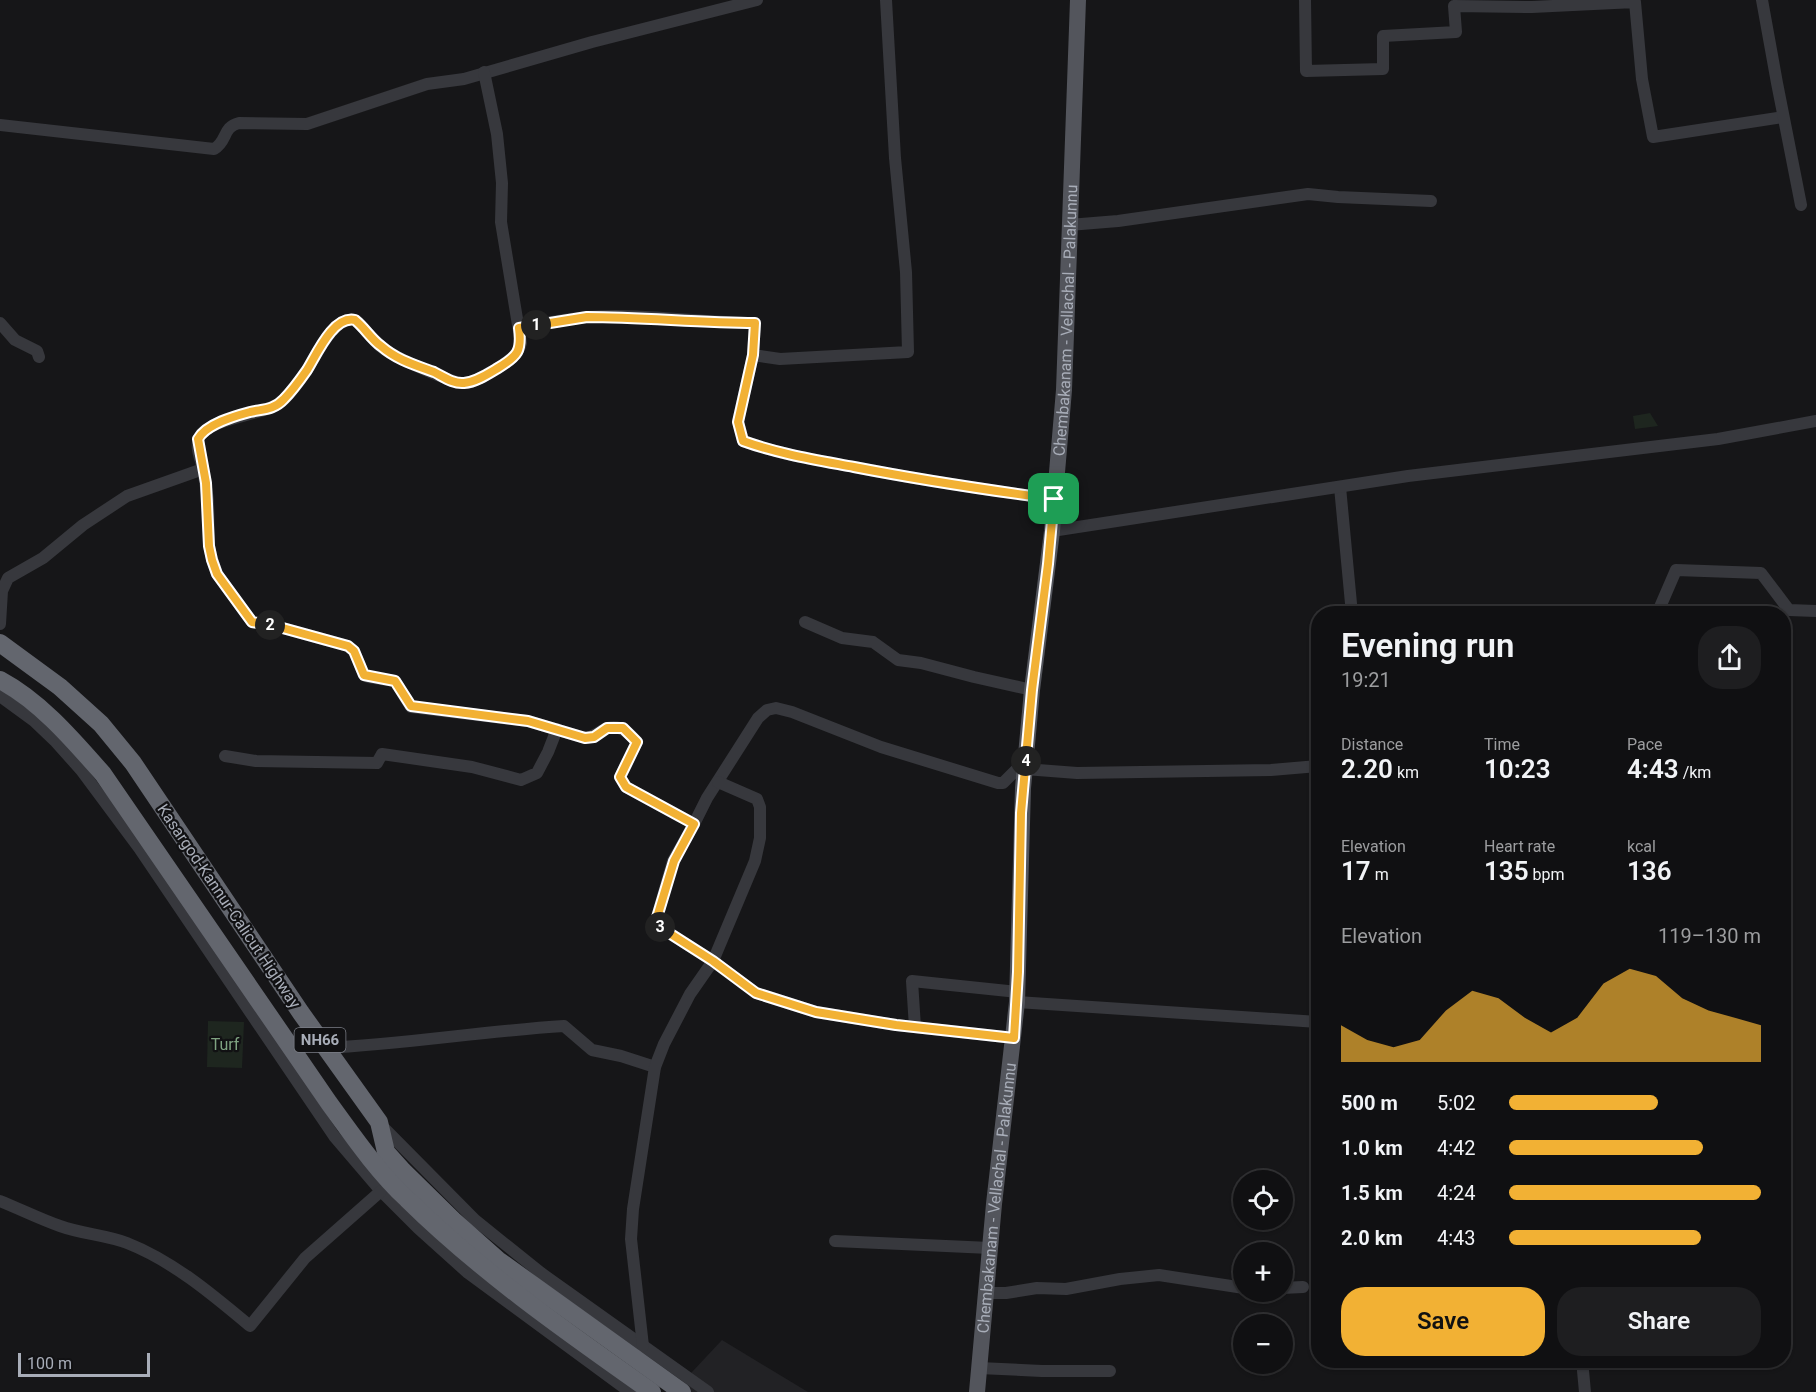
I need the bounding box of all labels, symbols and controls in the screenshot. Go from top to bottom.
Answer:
street label: Chembakanam - Vellachal - Palakunnu [1049,184,1081,457]
pin: 1 [521,310,551,340]
text: 1 [531,315,541,334]
pin [1028,473,1079,524]
icon: arrive [1037,482,1070,515]
pin: 2 [255,610,285,640]
text: 2 [265,615,275,634]
text: Evening run [1341,626,1514,665]
button: share [1698,626,1761,689]
text: 19:21 [1341,668,1391,692]
text: Distance [1341,735,1403,754]
text: Time [1484,735,1520,754]
text: Pace [1627,735,1663,754]
pin: 4 [1011,746,1041,776]
text: 4 [1021,751,1031,770]
text: 2.20 [1341,754,1393,784]
text: 10:23 [1484,754,1551,784]
text: 4:43 [1627,754,1679,784]
text: km [1393,763,1419,782]
text: /km [1679,763,1711,782]
street label: Kasargod-Kannur-Calicut Highway [153,800,305,1012]
text: Elevation [1341,837,1406,856]
text: Heart rate [1484,837,1555,856]
text: kcal [1627,837,1656,856]
text: 17 [1341,856,1371,886]
text: 135 [1484,856,1529,886]
text: 136 [1627,856,1672,886]
text: m [1371,865,1389,884]
text: bpm [1529,865,1565,884]
pin: 3 [645,912,675,942]
text: 3 [655,917,665,936]
text: Elevation [1341,924,1422,948]
text: 119–130 m [1658,924,1761,948]
road number: NH66 [294,1028,346,1052]
park label: Turf [211,1035,240,1054]
street label: Chembakanam - Vellachal - Palakunnu [973,1062,1020,1334]
text: 500 m [1341,1091,1398,1115]
text: 5:02 [1437,1091,1476,1115]
text: 1.0 km [1341,1136,1403,1160]
text: 4:42 [1437,1136,1476,1160]
map controls [1233,1170,1293,1374]
button: locate [1233,1170,1293,1230]
text: 1.5 km [1341,1181,1403,1205]
text: 4:24 [1437,1181,1476,1205]
text: 2.0 km [1341,1226,1403,1250]
text: 4:43 [1437,1226,1476,1250]
button: + [1233,1242,1293,1302]
button: Save [1341,1287,1545,1356]
button: Share [1557,1287,1761,1356]
button: − [1233,1314,1293,1374]
scale bar [18,1350,150,1378]
text: 100 m [27,1354,72,1373]

